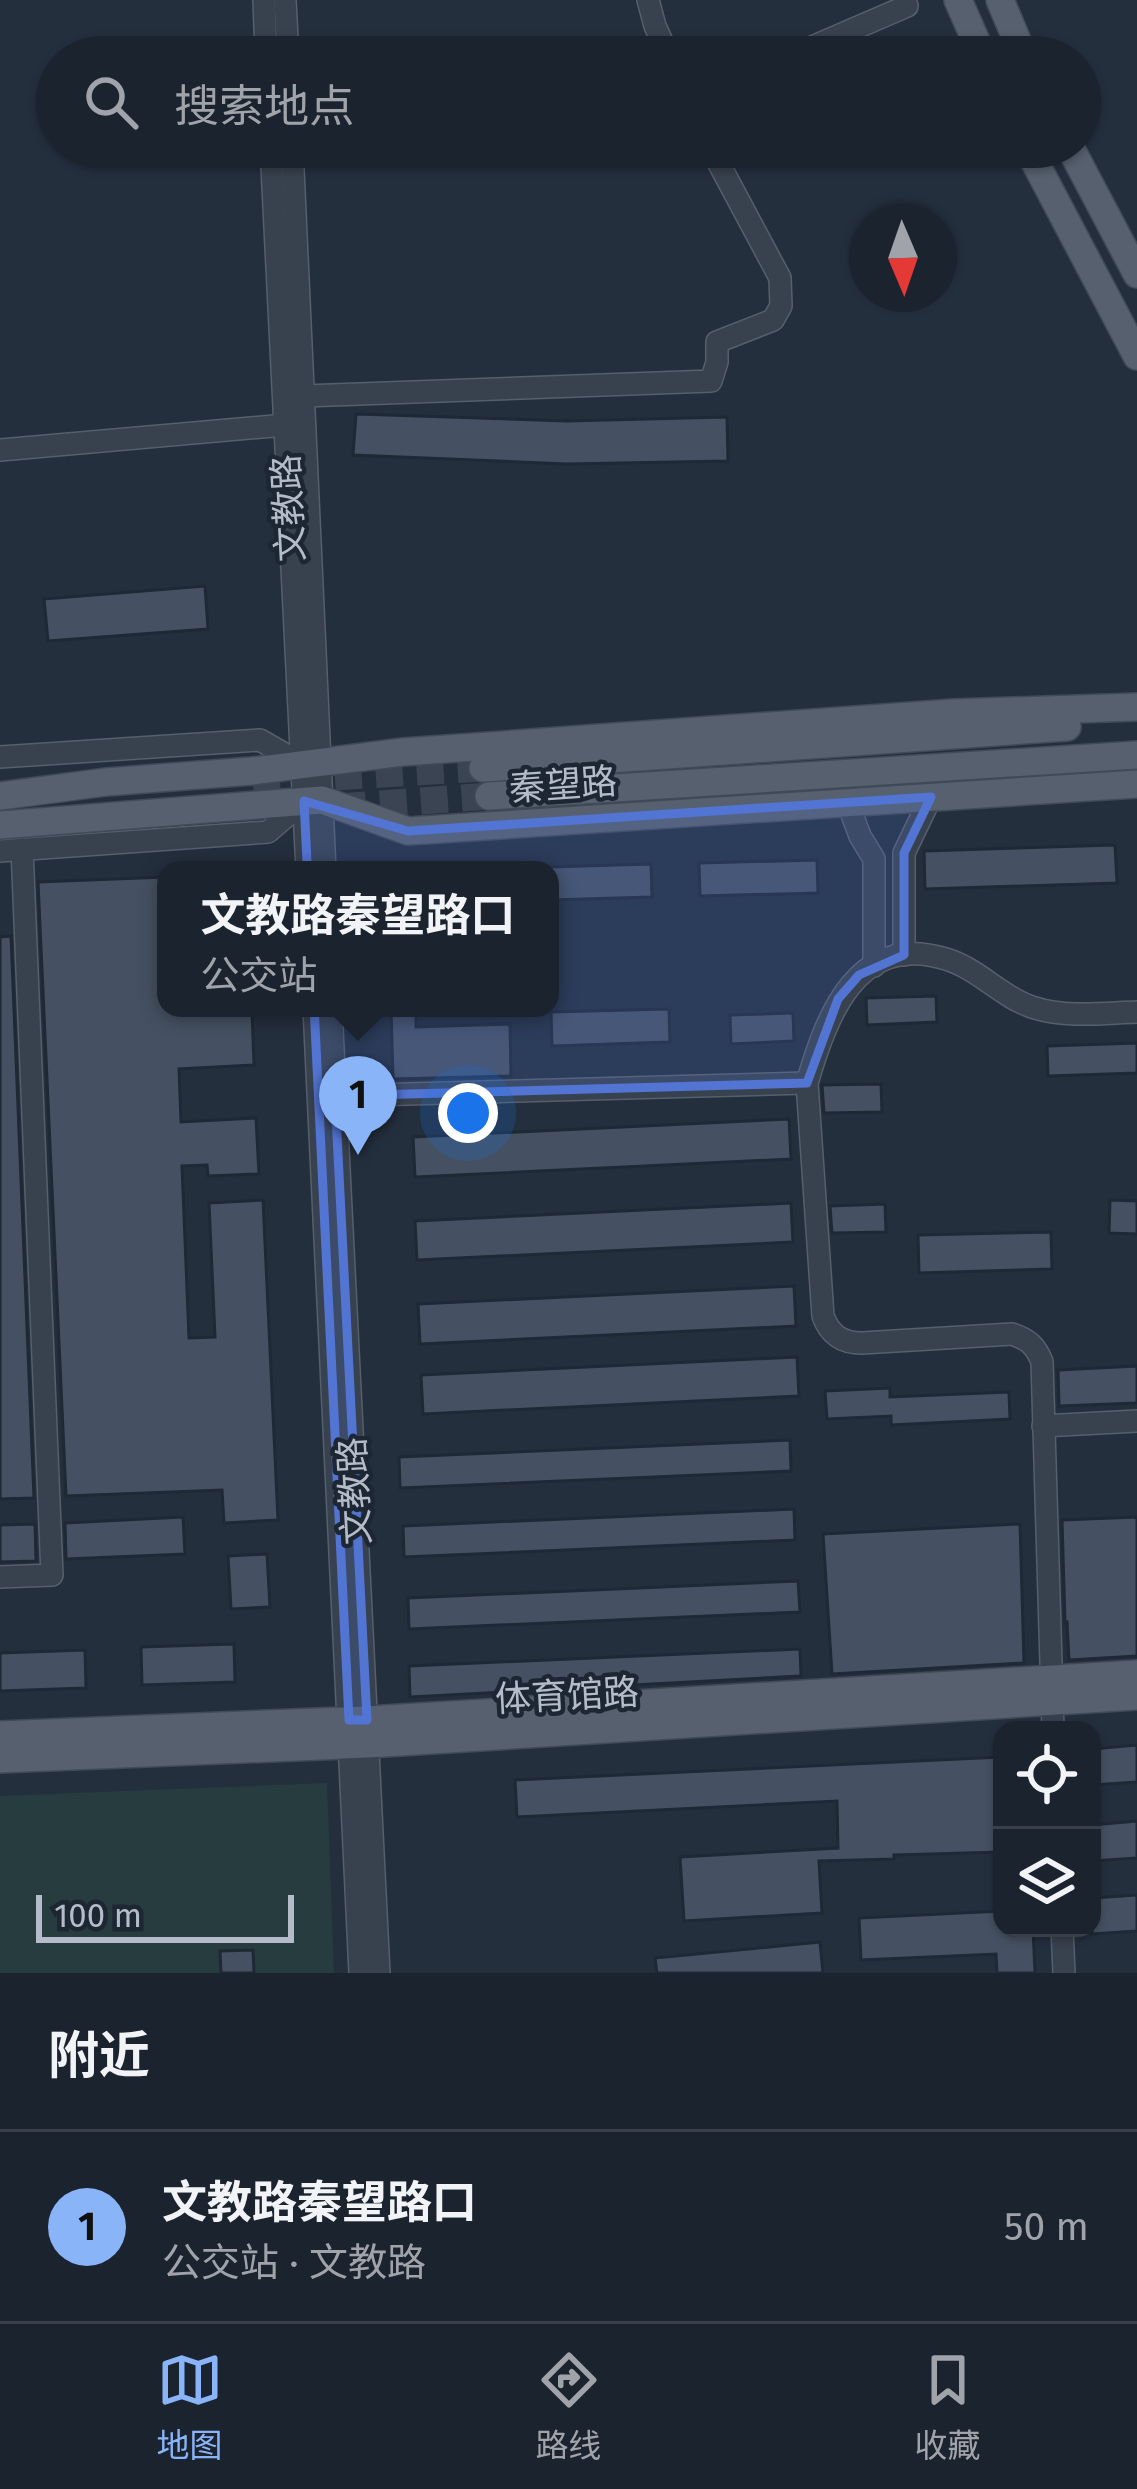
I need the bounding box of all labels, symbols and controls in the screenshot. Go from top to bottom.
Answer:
search box [36,36,1101,168]
icon: search [78,69,144,135]
text: 搜索地点 [174,80,354,134]
north arrow [849,204,957,312]
street label: 文教路 [264,453,314,563]
street label: 秦望路 [508,759,618,811]
popup [157,861,559,1017]
text: 文教路秦望路口 [200,889,516,943]
text: 公交站 [200,953,318,999]
pin: 1 [319,1056,397,1155]
your location [438,1083,498,1143]
street label: 文教路 [330,1436,380,1546]
street label: 体育馆路 [494,1670,640,1722]
map controls [993,1721,1101,1937]
button: locate [993,1721,1101,1829]
button: layers [993,1829,1101,1937]
scale bar [36,1889,294,1942]
text: 100 m [54,1896,142,1936]
text: 附近 [48,2025,150,2087]
text: 文教路秦望路口 [162,2176,477,2230]
text: 1 [78,2204,96,2250]
text: 50 m [1004,2204,1089,2250]
text: 公交站 · 文教路 [162,2240,426,2286]
tab: 地图 [157,2347,223,2467]
tab: 路线 [536,2347,602,2467]
tab: 收藏 [915,2347,981,2467]

